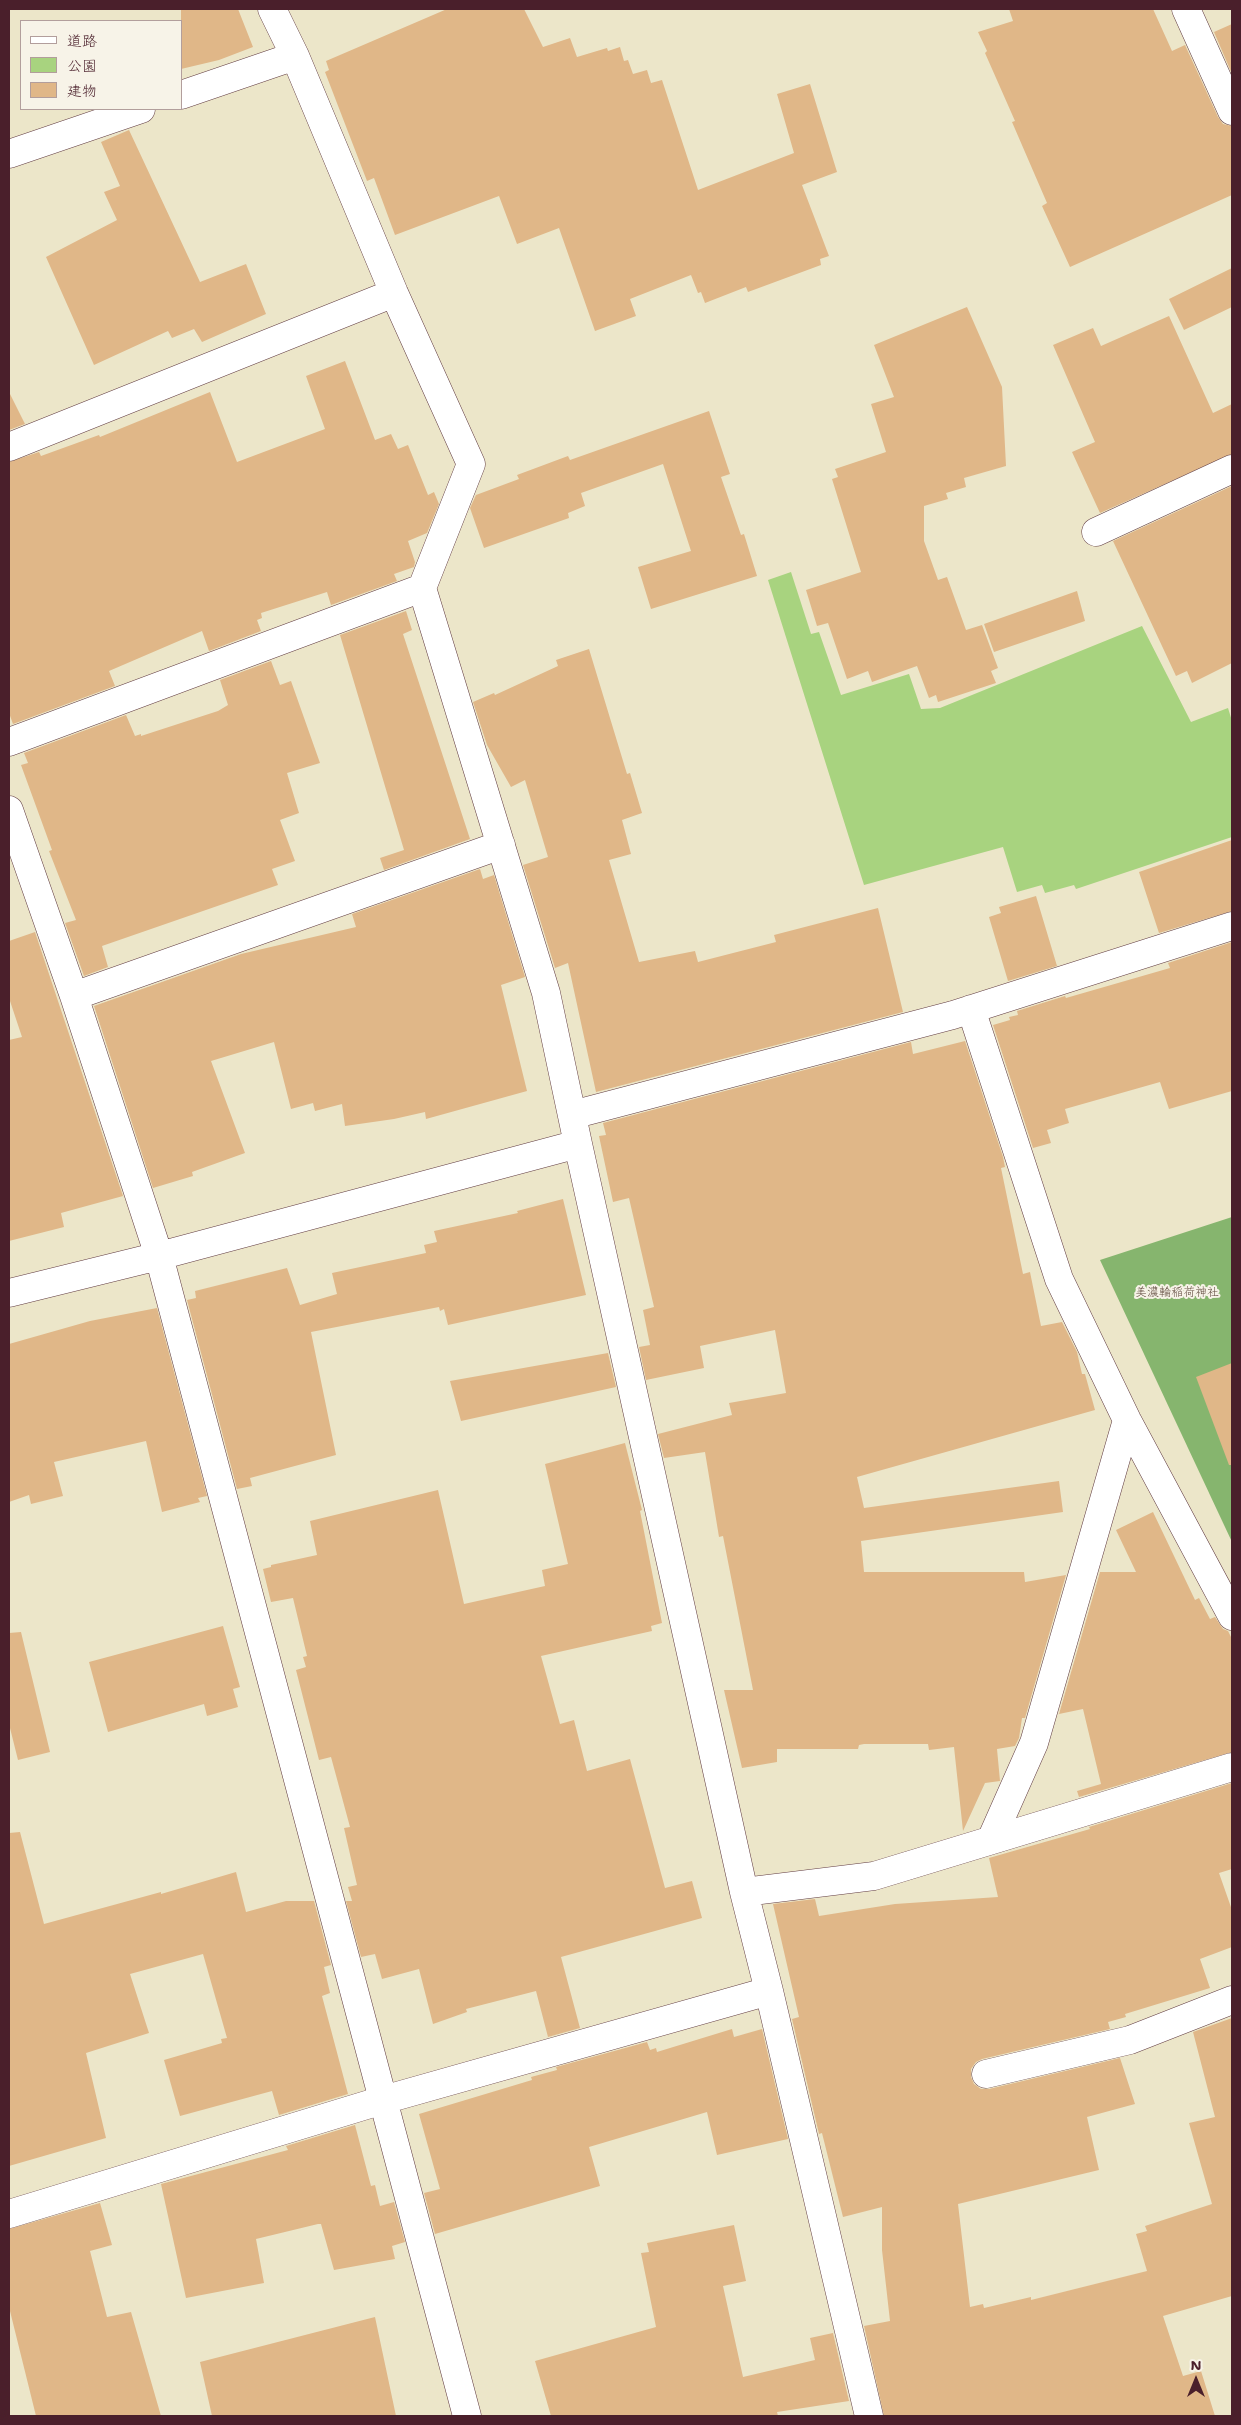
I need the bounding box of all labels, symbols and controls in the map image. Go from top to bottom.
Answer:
legend [20,20,182,110]
text: 道路 [67,31,97,51]
text: 公園 [67,56,97,76]
text: 建物 [67,81,97,101]
park label: 美濃輪稲荷神社 [1135,1286,1219,1300]
north arrow [1171,2355,1221,2405]
text: N [1190,2356,1202,2374]

